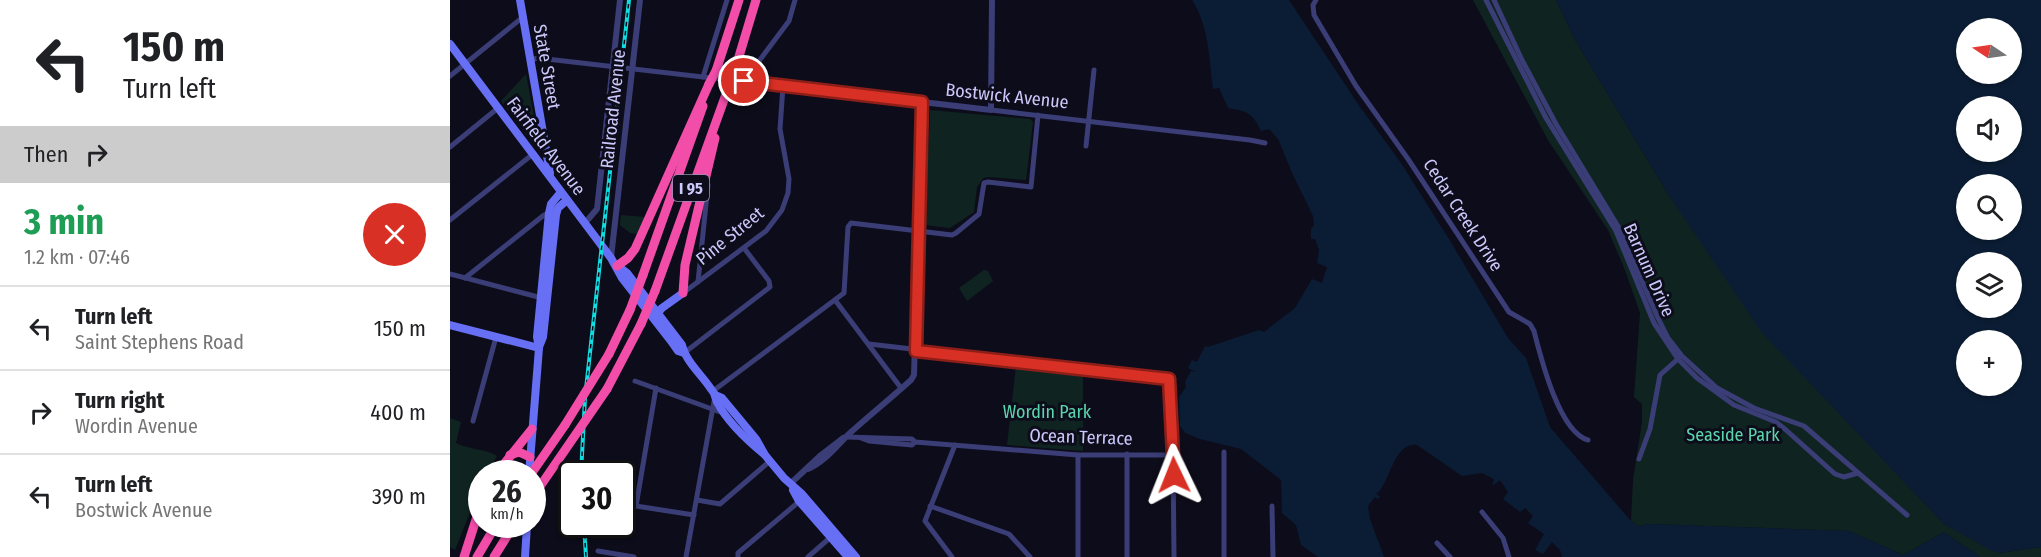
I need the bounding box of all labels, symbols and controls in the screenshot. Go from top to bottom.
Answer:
north arrow [1956,18,2022,84]
map controls [1956,18,2022,396]
text: 150 m [123,22,225,72]
street label: State Street [529,22,565,112]
icon: left [24,24,102,102]
street label: Railroad Avenue [596,48,630,170]
pin [718,55,769,106]
icon: arrive [727,64,760,97]
text: Turn left [123,73,216,105]
street label: Bostwick Avenue [944,79,1070,113]
street label: Fairfield Avenue [502,93,590,200]
button: sound [1956,96,2022,162]
icon: right [80,138,113,171]
text: Then [24,141,68,168]
street label: Cedar Creek Drive [1418,155,1508,276]
button: search [1956,174,2022,240]
road number: I 95 [673,175,709,201]
text: 3 min [24,200,104,244]
street label: Pine Street [692,202,768,270]
button: close [363,203,426,266]
street label: Barnum Drive [1619,220,1679,320]
text: 1.2 km · 07:46 [24,245,130,269]
button: layers [1956,252,2022,318]
text: Turn left [75,303,153,330]
icon: left [24,312,57,345]
text: 150 m [374,315,426,342]
text: Saint Stephens Road [75,330,244,354]
button: + [1956,330,2022,396]
text: Turn right [75,387,164,414]
icon: right [24,396,57,429]
text: 400 m [370,399,426,426]
park label: Wordin Park [1003,401,1092,423]
text: Wordin Avenue [75,414,198,438]
street label: Ocean Terrace [1029,424,1133,450]
park label: Seaside Park [1686,424,1780,446]
position arrow [1142,443,1206,507]
speed limit sign: 30 [558,460,636,538]
text: Turn left [75,471,153,498]
text: 26 [492,474,522,510]
icon: left [24,480,57,513]
text: 390 m [372,483,426,510]
text: Bostwick Avenue [75,498,212,522]
text: km/h [490,505,524,523]

